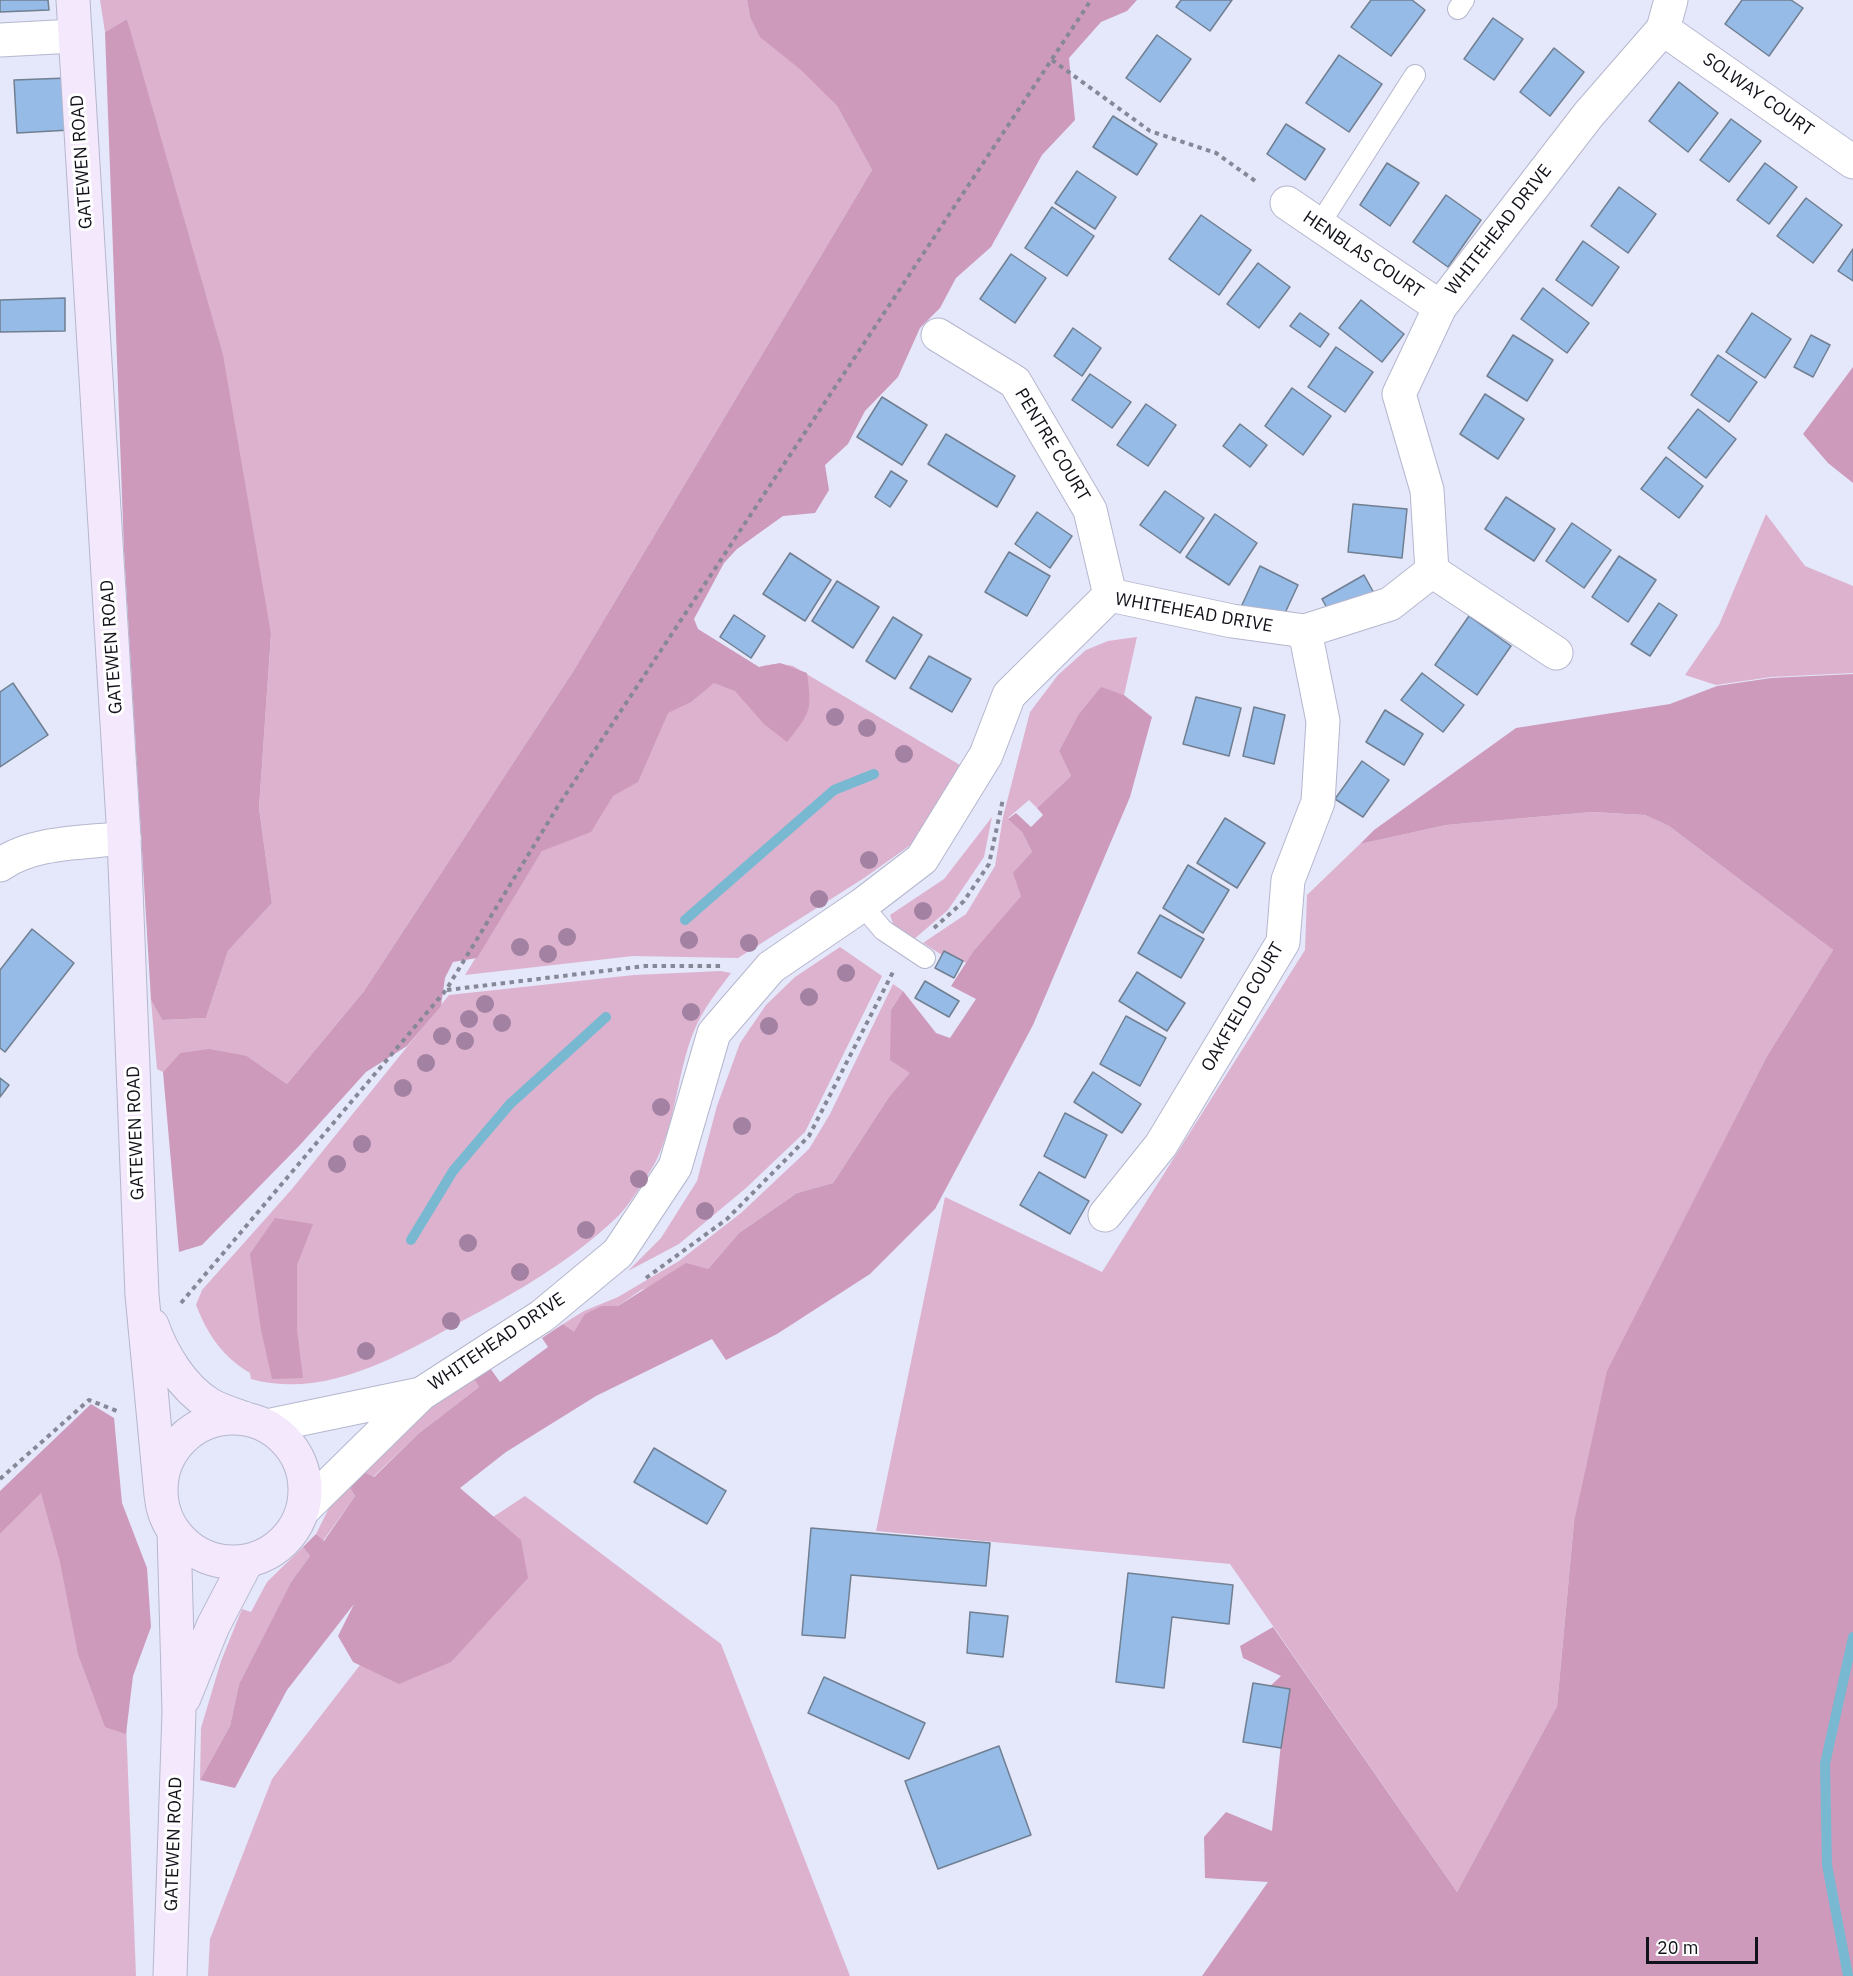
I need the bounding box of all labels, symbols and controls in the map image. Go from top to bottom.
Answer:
street label: SOLWAY COURT [1698,49,1818,141]
street label: GATEWEN ROAD [67,94,97,230]
street label: WHITEHEAD DRIVE [1441,160,1557,300]
street label: HENBLAS COURT [1299,207,1427,303]
street label: PENTRE COURT [1010,385,1094,505]
street label: GATEWEN ROAD [97,579,127,715]
street label: WHITEHEAD DRIVE [1113,588,1275,638]
street label: OAKFIELD COURT [1197,938,1289,1076]
street label: GATEWEN ROAD [123,1065,149,1201]
street label: WHITEHEAD DRIVE [425,1288,569,1396]
street label: GATEWEN ROAD [161,1776,187,1912]
scale bar [1649,1925,1762,1963]
text: 20 m [1657,1936,1699,1959]

